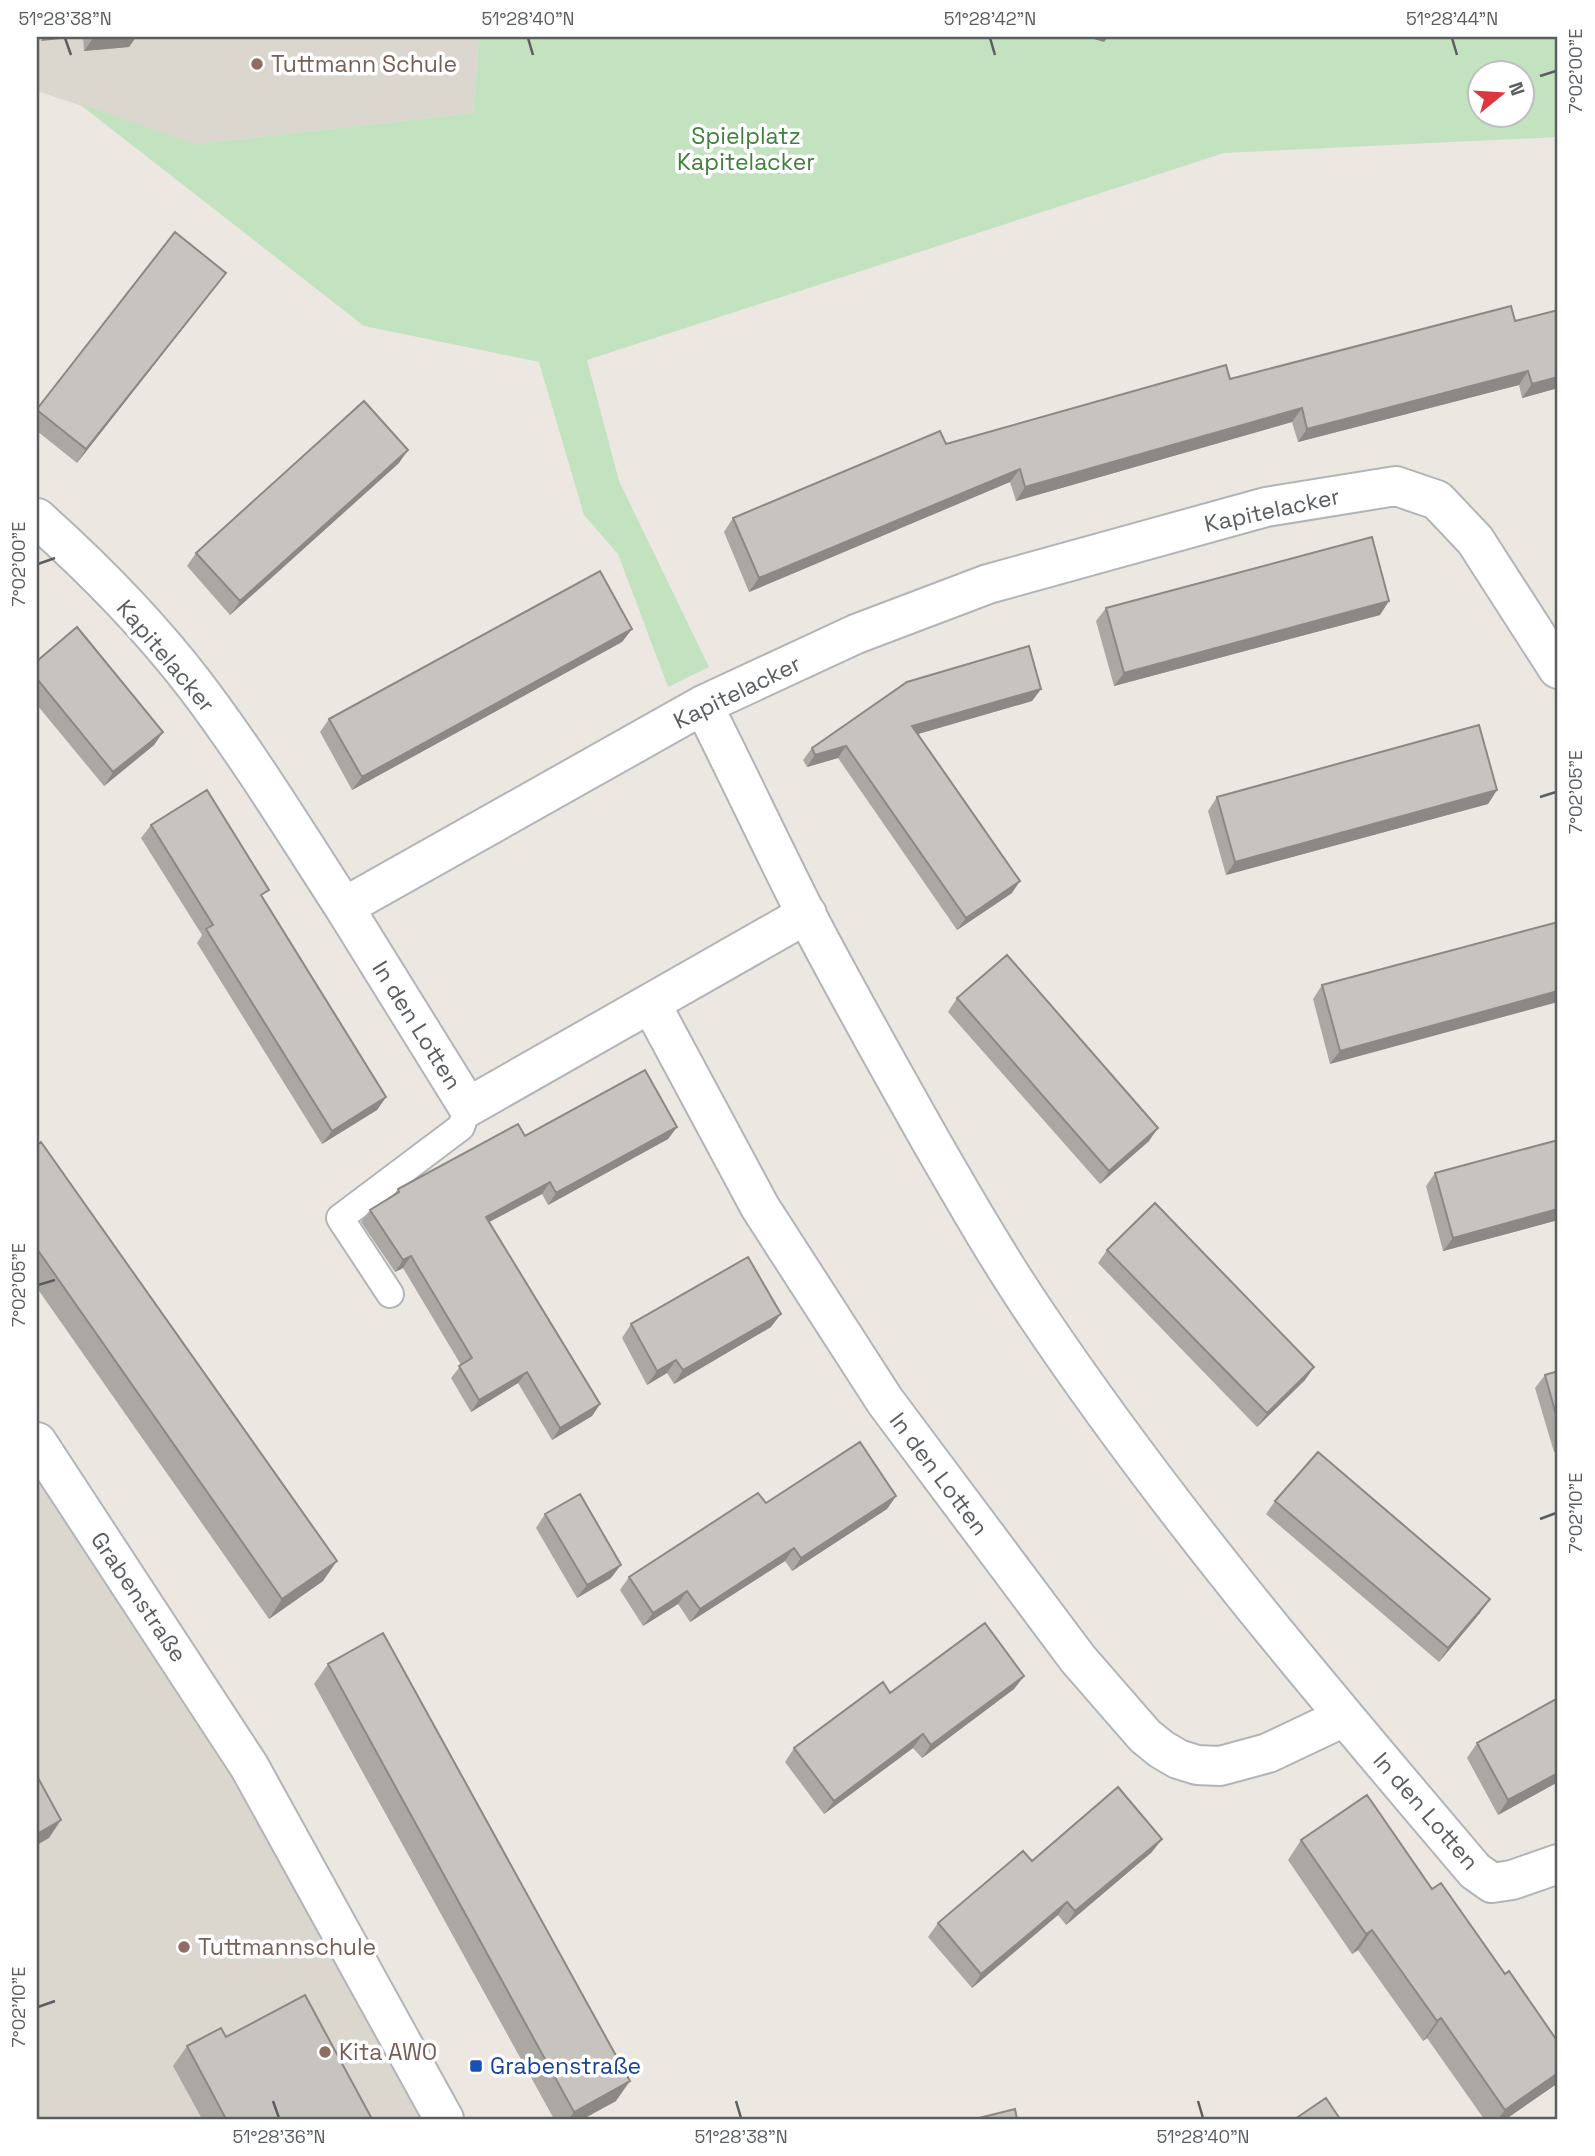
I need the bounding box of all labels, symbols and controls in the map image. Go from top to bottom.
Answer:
text: 51°28'38"N [18,7,112,30]
text: 51°28'40"N [481,7,575,30]
text: 51°28'42"N [944,7,1036,30]
text: 51°28'44"N [1406,7,1498,30]
text: 7°02'00"E [1564,29,1587,113]
place label: Tuttmann Schule [271,49,457,79]
marker: Tuttmann Schule [249,56,265,72]
north arrow [1466,60,1536,130]
text: N [1503,79,1531,99]
park label: Spielplatz Kapitelacker [677,121,815,177]
street label: Kapitelacker [1201,481,1343,539]
text: 7°02'00"E [7,522,30,606]
street label: Kapitelacker [110,594,222,718]
street label: Kapitelacker [668,648,806,736]
text: 7°02'05"E [1564,750,1587,834]
street label: In den Lotten [365,955,469,1095]
text: 7°02'05"E [7,1243,30,1327]
street label: In den Lotten [883,1406,995,1542]
text: 7°02'10"E [1564,1473,1587,1553]
street label: Grabenstraße [84,1526,194,1668]
street label: In den Lotten [1367,1746,1485,1876]
place label: Tuttmannschule [198,1932,376,1962]
marker: Tuttmannschule [176,1939,192,1955]
text: 7°02'10"E [7,1967,30,2047]
place label: Kita AWO [339,2037,437,2067]
marker: Kita AWO [317,2044,333,2060]
place label: Grabenstraße [490,2051,641,2081]
marker: Grabenstraße [468,2058,484,2074]
text: 51°28'36"N [233,2125,325,2148]
text: 51°28'38"N [694,2125,788,2148]
text: 51°28'40"N [1156,2125,1250,2148]

